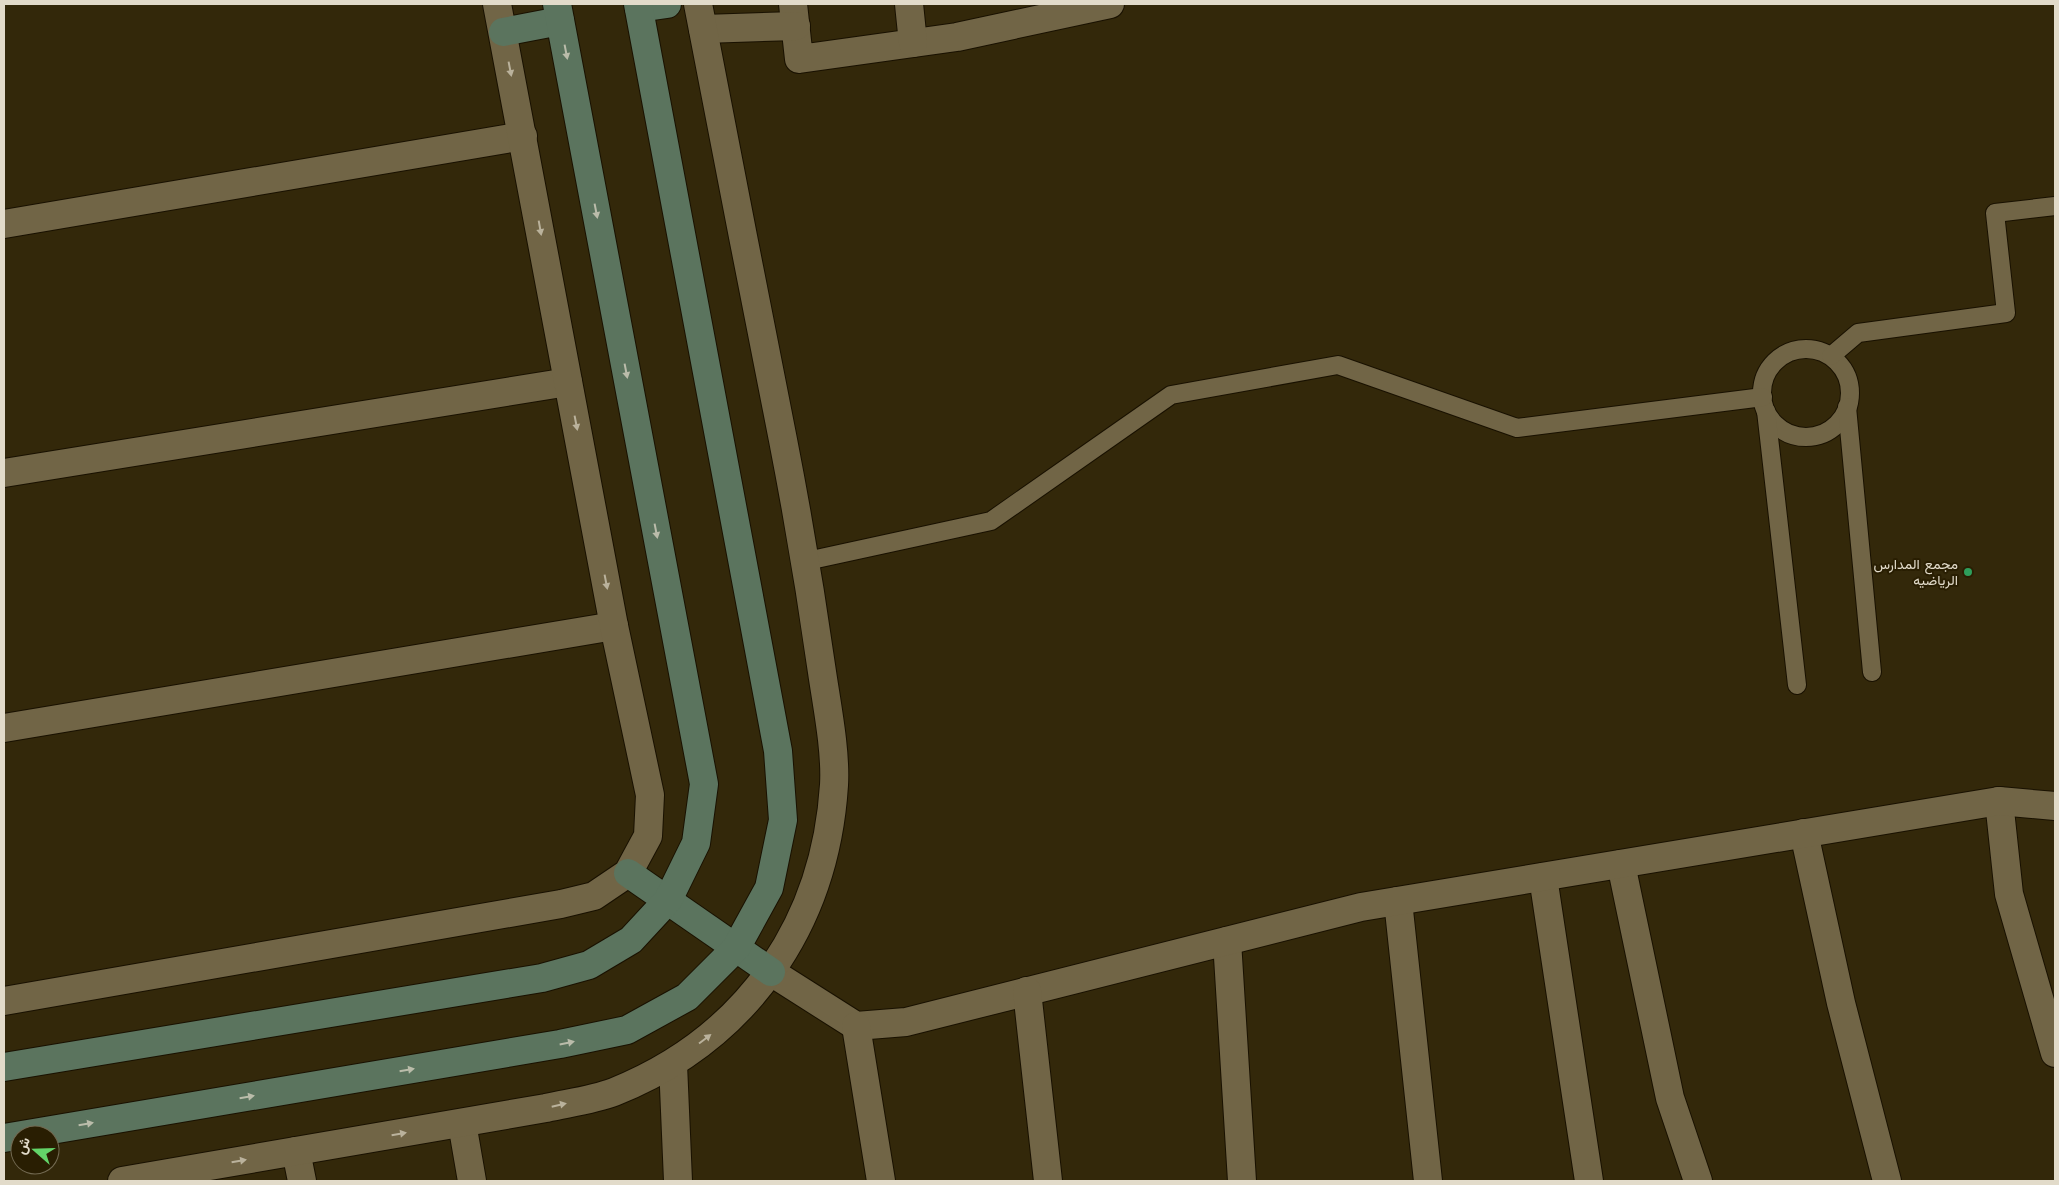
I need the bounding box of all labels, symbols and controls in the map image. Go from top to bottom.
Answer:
one-way arrow [562,44,570,59]
one-way arrow [506,61,514,76]
one-way arrow [592,204,600,220]
one-way arrow [536,221,544,236]
one-way arrow [622,364,630,380]
one-way arrow [572,415,580,431]
one-way arrow [652,523,660,539]
place label: مجمع المدارس الرياضيه [1874,556,1958,589]
marker: مجمع المدارس الرياضيه [1962,566,1974,578]
one-way arrow [602,575,610,591]
one-way arrow [698,1034,712,1044]
one-way arrow [559,1039,575,1047]
one-way arrow [399,1066,415,1074]
one-way arrow [239,1092,255,1100]
one-way arrow [552,1101,567,1109]
one-way arrow [79,1119,95,1127]
north arrow [10,1125,60,1175]
one-way arrow [391,1129,407,1137]
text: ش [12,1135,34,1157]
one-way arrow [231,1157,247,1165]

